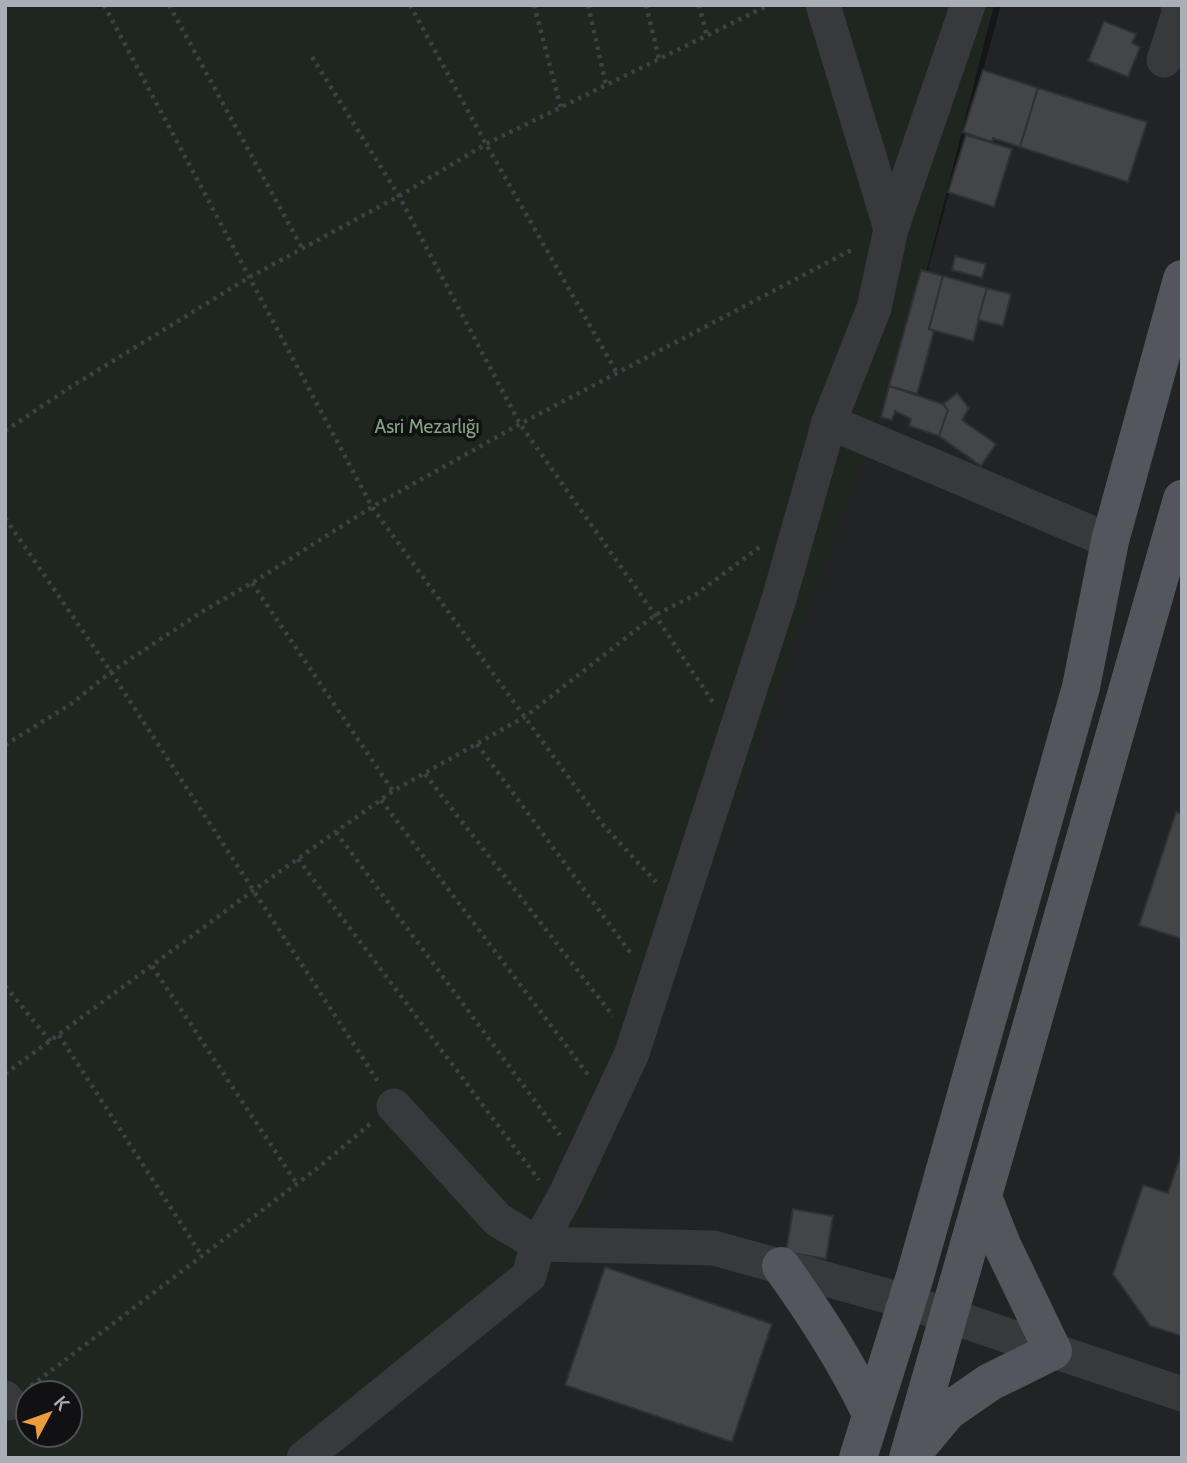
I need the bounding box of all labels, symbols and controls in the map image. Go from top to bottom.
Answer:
park label: Asri Mezarlığı [375,415,479,438]
north arrow [14,1379,84,1449]
text: K [49,1391,74,1415]

